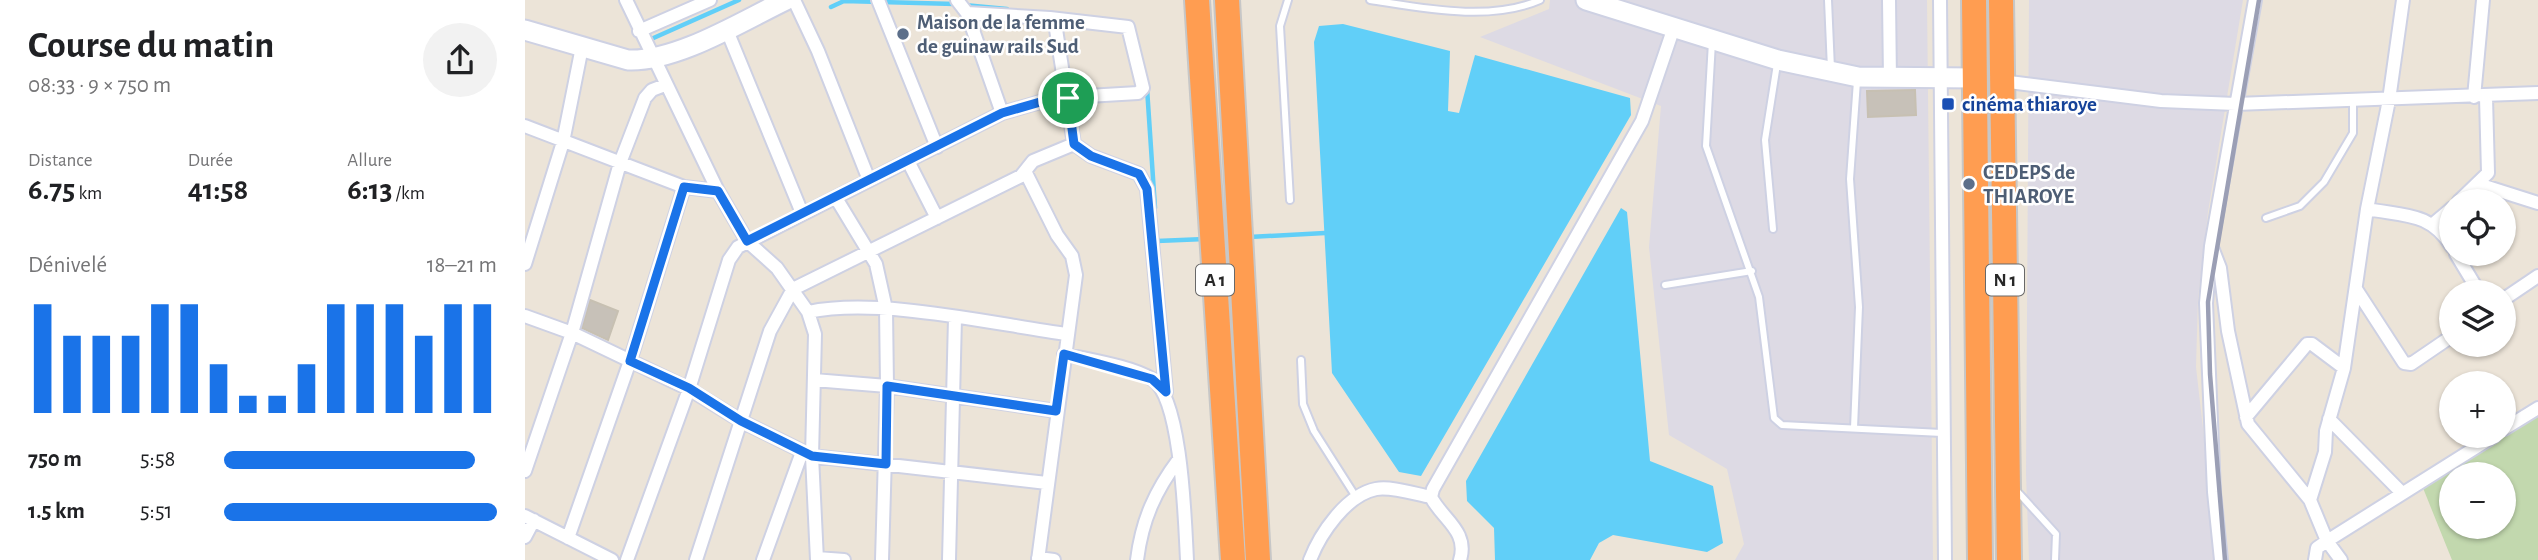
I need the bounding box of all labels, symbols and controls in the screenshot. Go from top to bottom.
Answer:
place label: Maison de la femme de guinaw rails Sud [917,12,1085,57]
button: share [423,23,497,97]
marker: Maison de la femme de guinaw rails Sud [895,26,911,42]
text: Course du matin [28,27,274,65]
pin [1038,68,1098,128]
text: 08:33 · 9 × 750 m [28,74,171,97]
icon: arrive [1049,79,1087,117]
place label: cinéma thiaroye [1962,94,2097,115]
marker: cinéma thiaroye [1940,96,1956,112]
text: Distance [28,151,92,170]
text: Durée [188,151,233,170]
text: Allure [347,151,392,170]
place label: CEDEPS de THIAROYE [1983,162,2075,207]
text: 6.75 [28,175,75,205]
text: 41:58 [188,175,248,205]
text: 6:13 [347,175,392,205]
marker: CEDEPS de THIAROYE [1961,176,1977,192]
text: km [75,184,102,203]
text: /km [392,184,425,203]
map controls [2439,189,2516,539]
button: locate [2439,189,2516,266]
text: Dénivelé [28,254,107,277]
text: 18–21 m [427,254,497,277]
road number: A 1 [1196,264,1234,296]
road number: N 1 [1986,264,2024,296]
button: layers [2439,280,2516,357]
button: + [2439,371,2516,448]
text: 750 m [28,448,82,471]
text: 5:58 [140,448,175,471]
button: − [2439,462,2516,539]
text: 1.5 km [28,500,85,523]
text: 5:51 [140,500,172,523]

